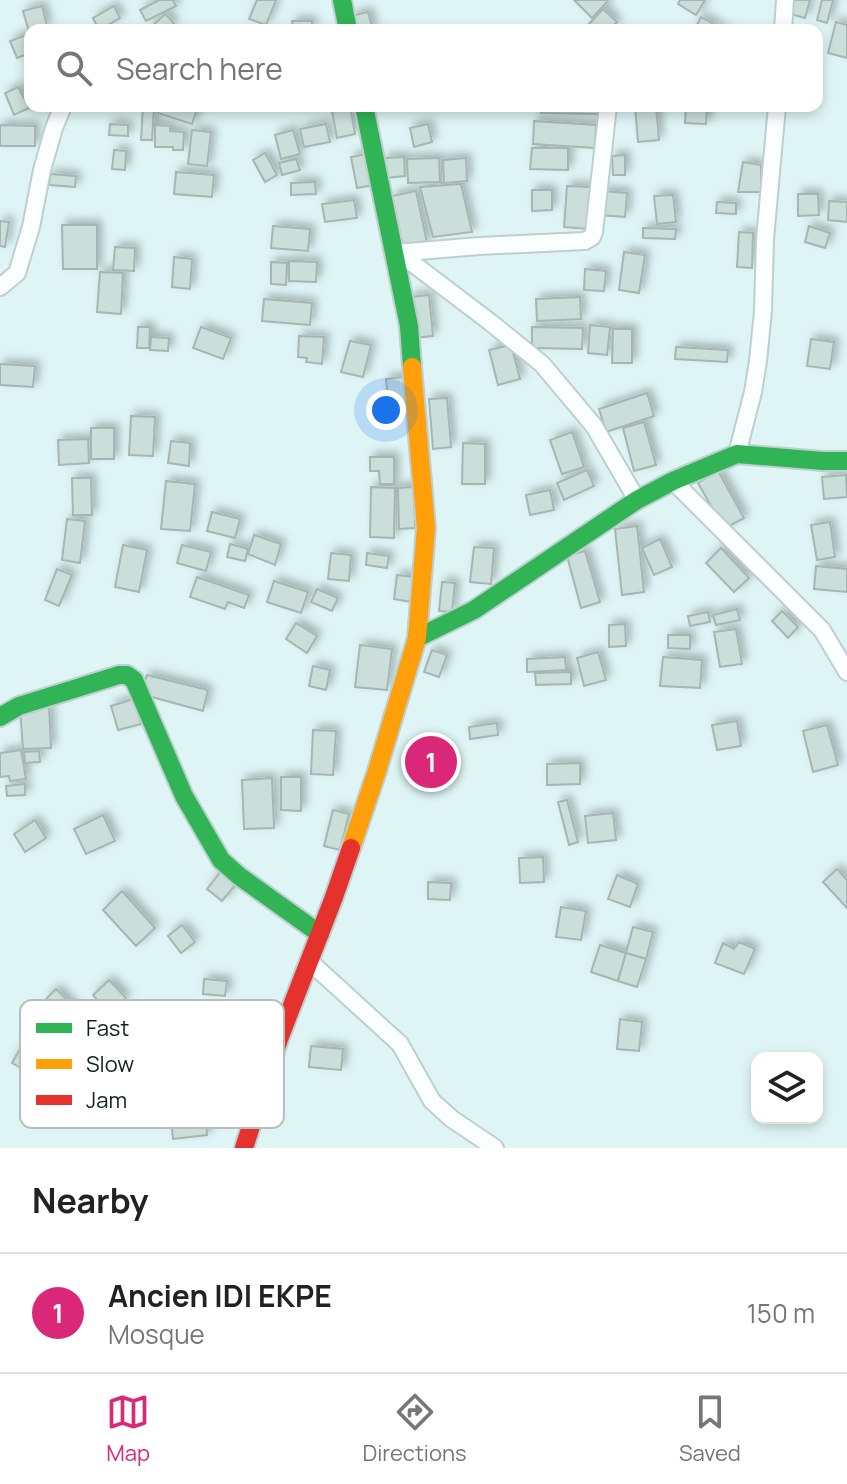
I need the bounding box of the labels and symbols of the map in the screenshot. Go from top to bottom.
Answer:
your location [366,390,406,430]
pin: 1 [405,732,457,792]
legend [20,1000,284,1128]
text: Fast [86,1013,129,1043]
text: Slow [86,1049,134,1079]
text: Jam [86,1085,127,1115]

